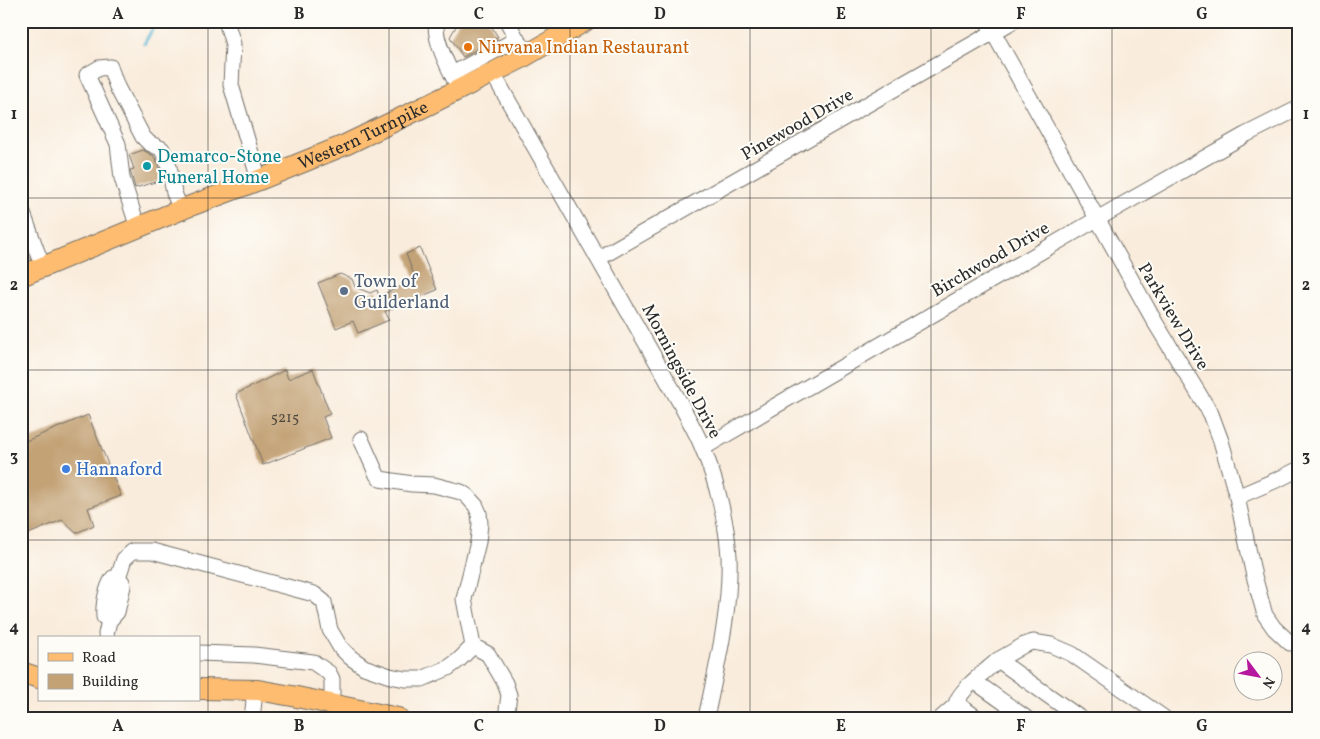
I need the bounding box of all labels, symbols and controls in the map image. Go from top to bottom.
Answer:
text: A [112,4,124,26]
text: B [294,4,305,26]
text: C [474,4,484,26]
text: D [654,4,666,26]
text: E [836,4,846,26]
text: F [1016,4,1026,26]
text: G [1196,4,1208,26]
place label: Nirvana Indian Restaurant [478,36,689,61]
marker: Nirvana Indian Restaurant [462,41,474,53]
street label: Pinewood Drive [737,83,858,168]
street label: Western Turnpike [295,96,433,177]
text: 1 [11,104,17,126]
text: 1 [1303,104,1309,126]
place label: Demarco-Stone Funeral Home [157,145,281,191]
marker: Demarco-Stone Funeral Home [141,160,153,172]
street label: Birchwood Drive [927,216,1054,304]
street label: Parkview Drive [1131,258,1215,375]
place label: Town of Guilderland [354,270,450,316]
text: 2 [10,275,18,297]
text: 2 [1302,275,1310,297]
marker: Town of Guilderland [338,285,350,297]
street label: Morningside Drive [635,300,727,443]
house number: 5215 [271,408,299,429]
text: 3 [10,446,18,468]
text: 3 [1302,446,1310,468]
place label: Hannaford [76,458,162,483]
marker: Hannaford [60,463,72,475]
text: 4 [9,617,19,639]
text: 4 [1301,617,1311,639]
legend [38,636,200,702]
text: Road [82,648,116,669]
north arrow [1232,652,1282,702]
text: Building [82,672,139,693]
text: N [1257,673,1279,691]
text: A [112,716,124,738]
text: B [294,716,305,738]
text: C [474,716,484,738]
text: D [654,716,666,738]
text: E [836,716,846,738]
text: F [1016,716,1026,738]
text: G [1196,716,1208,738]

